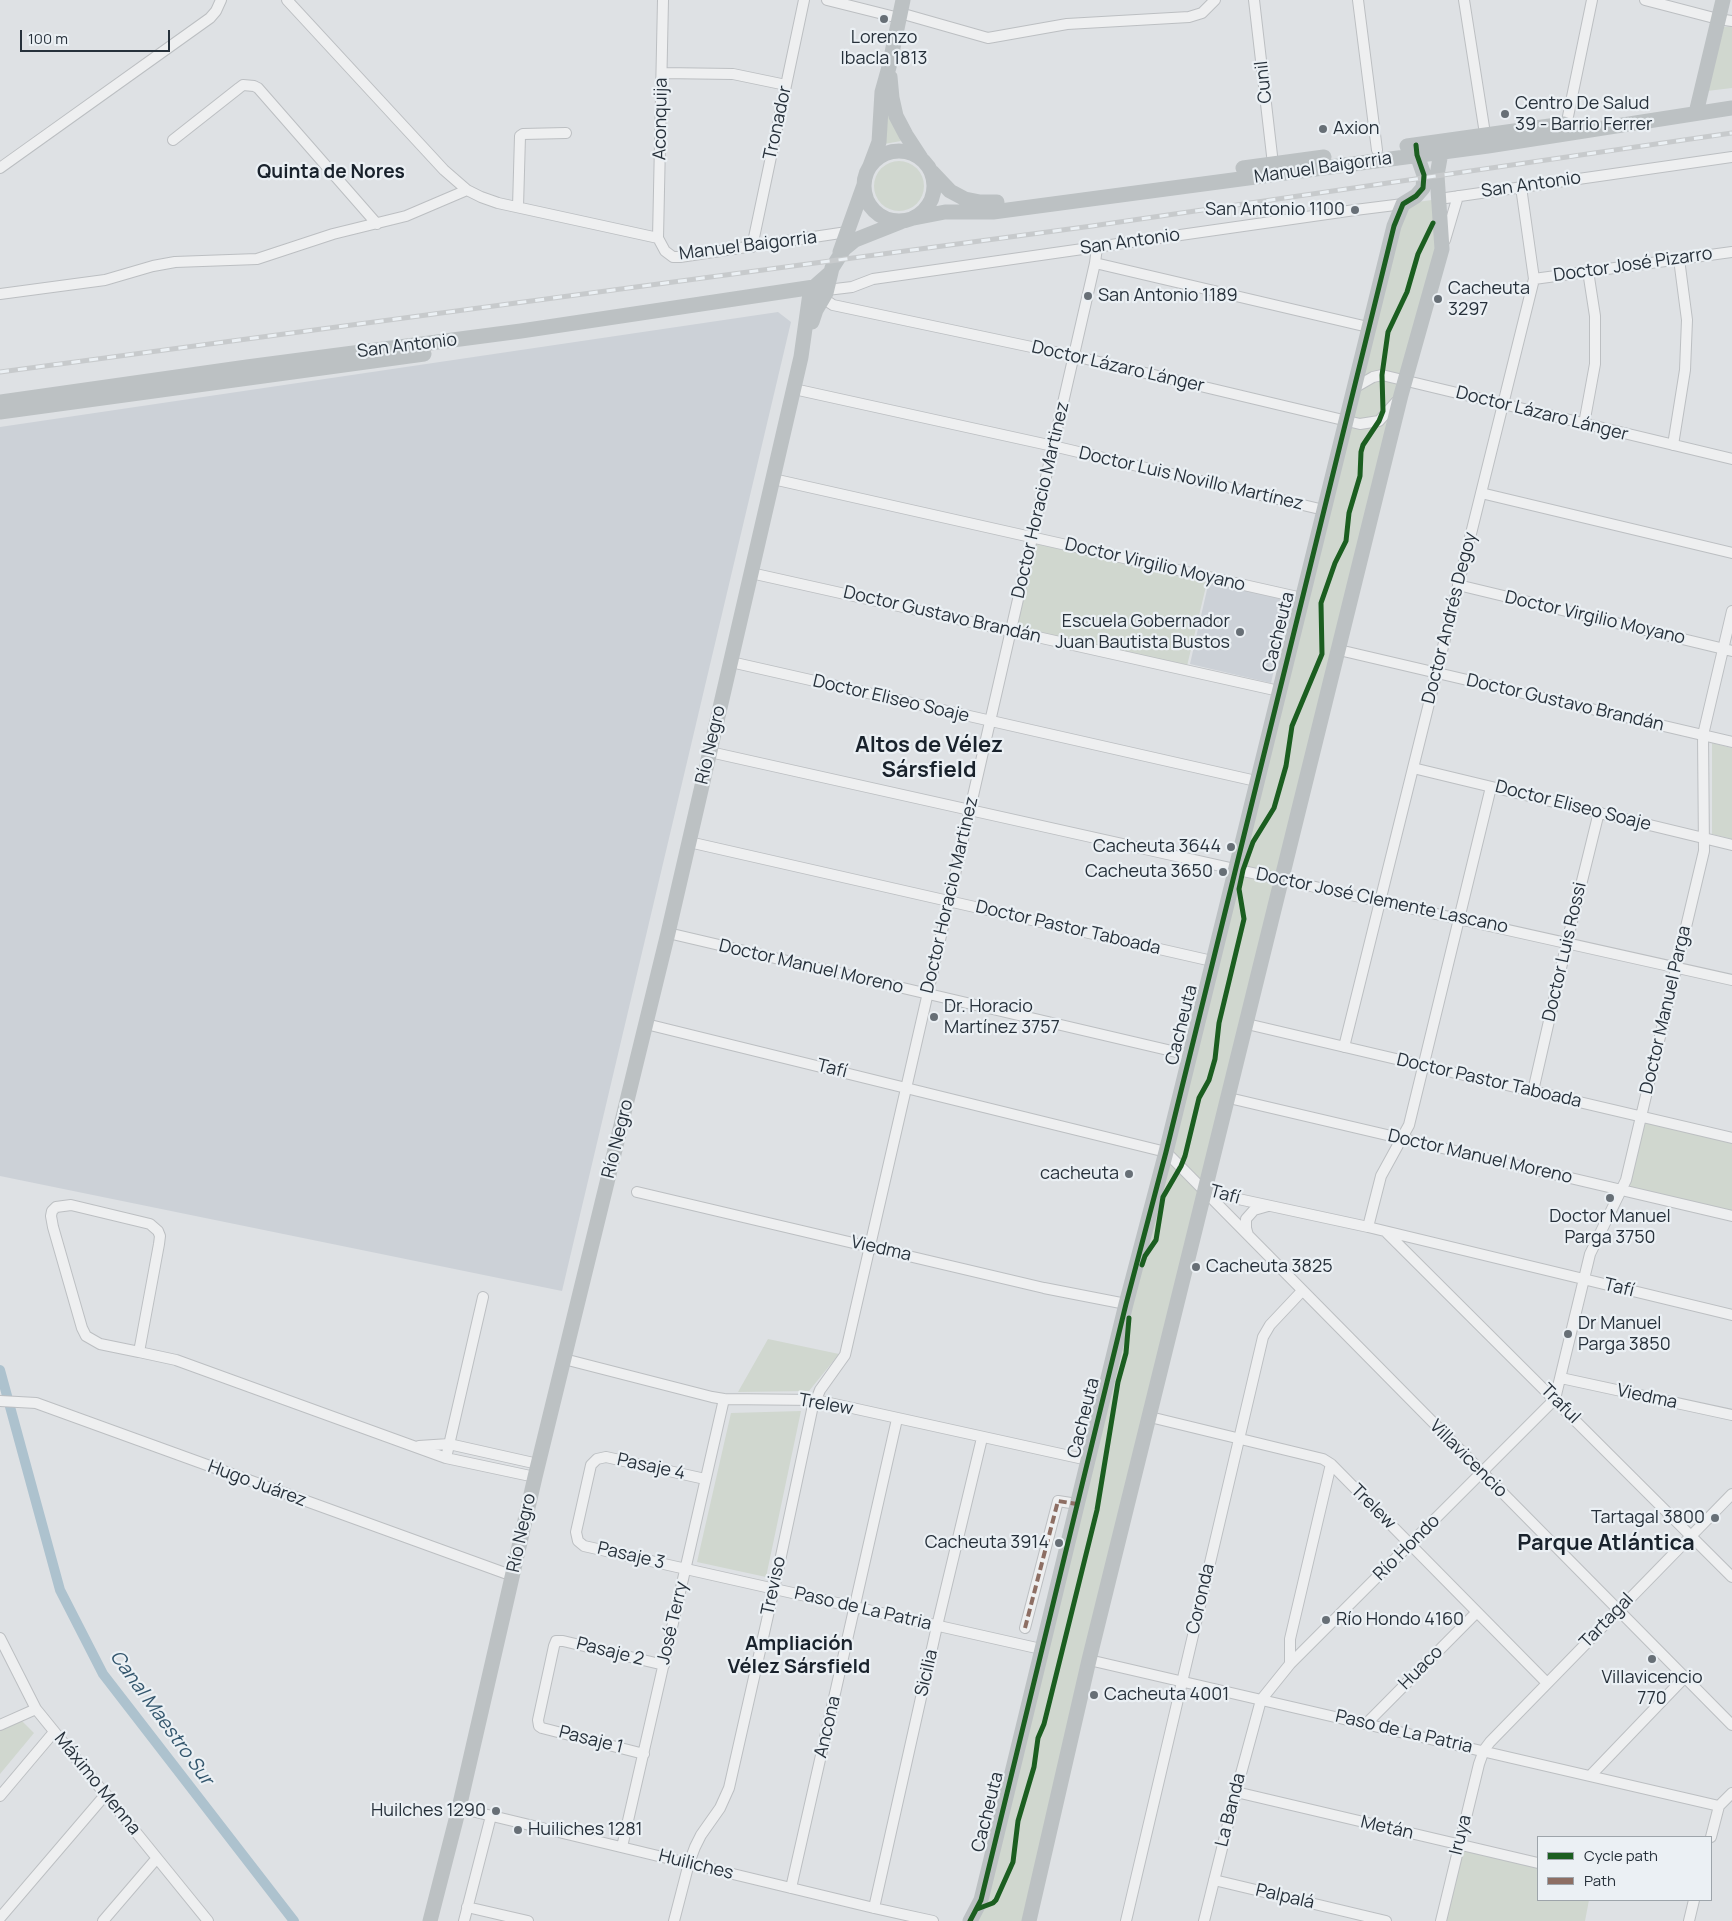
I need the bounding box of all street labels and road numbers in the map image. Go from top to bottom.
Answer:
street label: Cunil [1251,60,1277,104]
street label: Aconquija [649,78,673,160]
street label: Tronador [760,84,796,162]
street label: Manuel Baigorria [1253,148,1393,188]
street label: San Antonio [1480,167,1582,203]
street label: San Antonio [1079,224,1181,260]
street label: Manuel Baigorria [678,227,818,265]
street label: Doctor José Pizarro [1552,243,1714,287]
street label: San Antonio [356,329,458,363]
street label: Doctor Lázaro Lánger [1030,337,1206,397]
street label: Doctor Lázaro Lánger [1454,382,1630,446]
street label: Doctor Horacio Martinez [1008,400,1074,600]
street label: Doctor Luis Novillo Martínez [1077,443,1305,515]
street label: Doctor Andrés Degoy [1418,530,1482,706]
street label: Doctor Virgilio Moyano [1063,534,1247,596]
street label: Doctor Gustavo Brandán [841,582,1043,648]
street label: Doctor Virgilio Moyano [1503,587,1687,649]
street label: Cacheuta [1259,590,1299,674]
street label: Doctor Eliseo Soaje [811,670,971,728]
street label: Doctor Gustavo Brandán [1464,670,1666,736]
street label: Río Negro [691,703,731,787]
street label: Doctor Eliseo Soaje [1493,776,1653,836]
street label: Doctor Horacio Martinez [917,795,983,995]
street label: Doctor José Clemente Lascano [1254,864,1510,938]
street label: Doctor Luis Rossi [1538,880,1592,1024]
street label: Doctor Pastor Taboada [973,896,1163,960]
street label: Doctor Manuel Parga [1636,924,1696,1096]
street label: Doctor Manuel Moreno [717,935,905,999]
street label: Cacheuta [1162,983,1202,1067]
street label: Doctor Pastor Taboada [1394,1049,1584,1113]
street label: Tafí [815,1055,849,1083]
street label: Río Negro [598,1097,638,1181]
street label: Doctor Manuel Moreno [1386,1125,1574,1189]
street label: Tafí [1208,1181,1242,1209]
street label: Viedma [849,1232,913,1266]
street label: Tafí [1602,1274,1636,1302]
street label: Cacheuta [1064,1376,1104,1460]
street label: Traful [1536,1380,1584,1428]
street label: Viedma [1615,1380,1679,1414]
street label: Trelew [797,1390,855,1420]
street label: Villavicencio [1425,1416,1511,1502]
street label: Pasaje 4 [615,1449,687,1485]
street label: Hugo Juárez [205,1456,309,1512]
street label: Trelew [1346,1480,1400,1534]
street label: Río Negro [503,1492,541,1574]
street label: Río Hondo [1369,1510,1445,1586]
street label: Pasaje 3 [595,1538,667,1574]
street label: Treviso [757,1555,791,1617]
street label: Coronda [1182,1562,1220,1636]
street label: José Terry [653,1579,693,1667]
street label: Paso de La Patria [792,1583,934,1635]
street label: Tartagal [1576,1589,1638,1653]
street label: Pasaje 2 [574,1633,646,1671]
street label: Huaco [1395,1642,1447,1694]
street label: Sicilia [911,1647,943,1699]
street label: Ancona [810,1694,846,1760]
street label: Paso de La Patria [1333,1706,1475,1758]
street label: Pasaje 1 [557,1722,625,1758]
street label: Máximo Menna [49,1729,145,1839]
street label: Cacheuta [968,1770,1008,1854]
street label: La Banda [1211,1771,1251,1849]
street label: Metán [1358,1811,1416,1845]
street label: Iruya [1446,1813,1476,1857]
street label: Huiliches [656,1845,736,1885]
street label: Palpalá [1254,1880,1316,1914]

